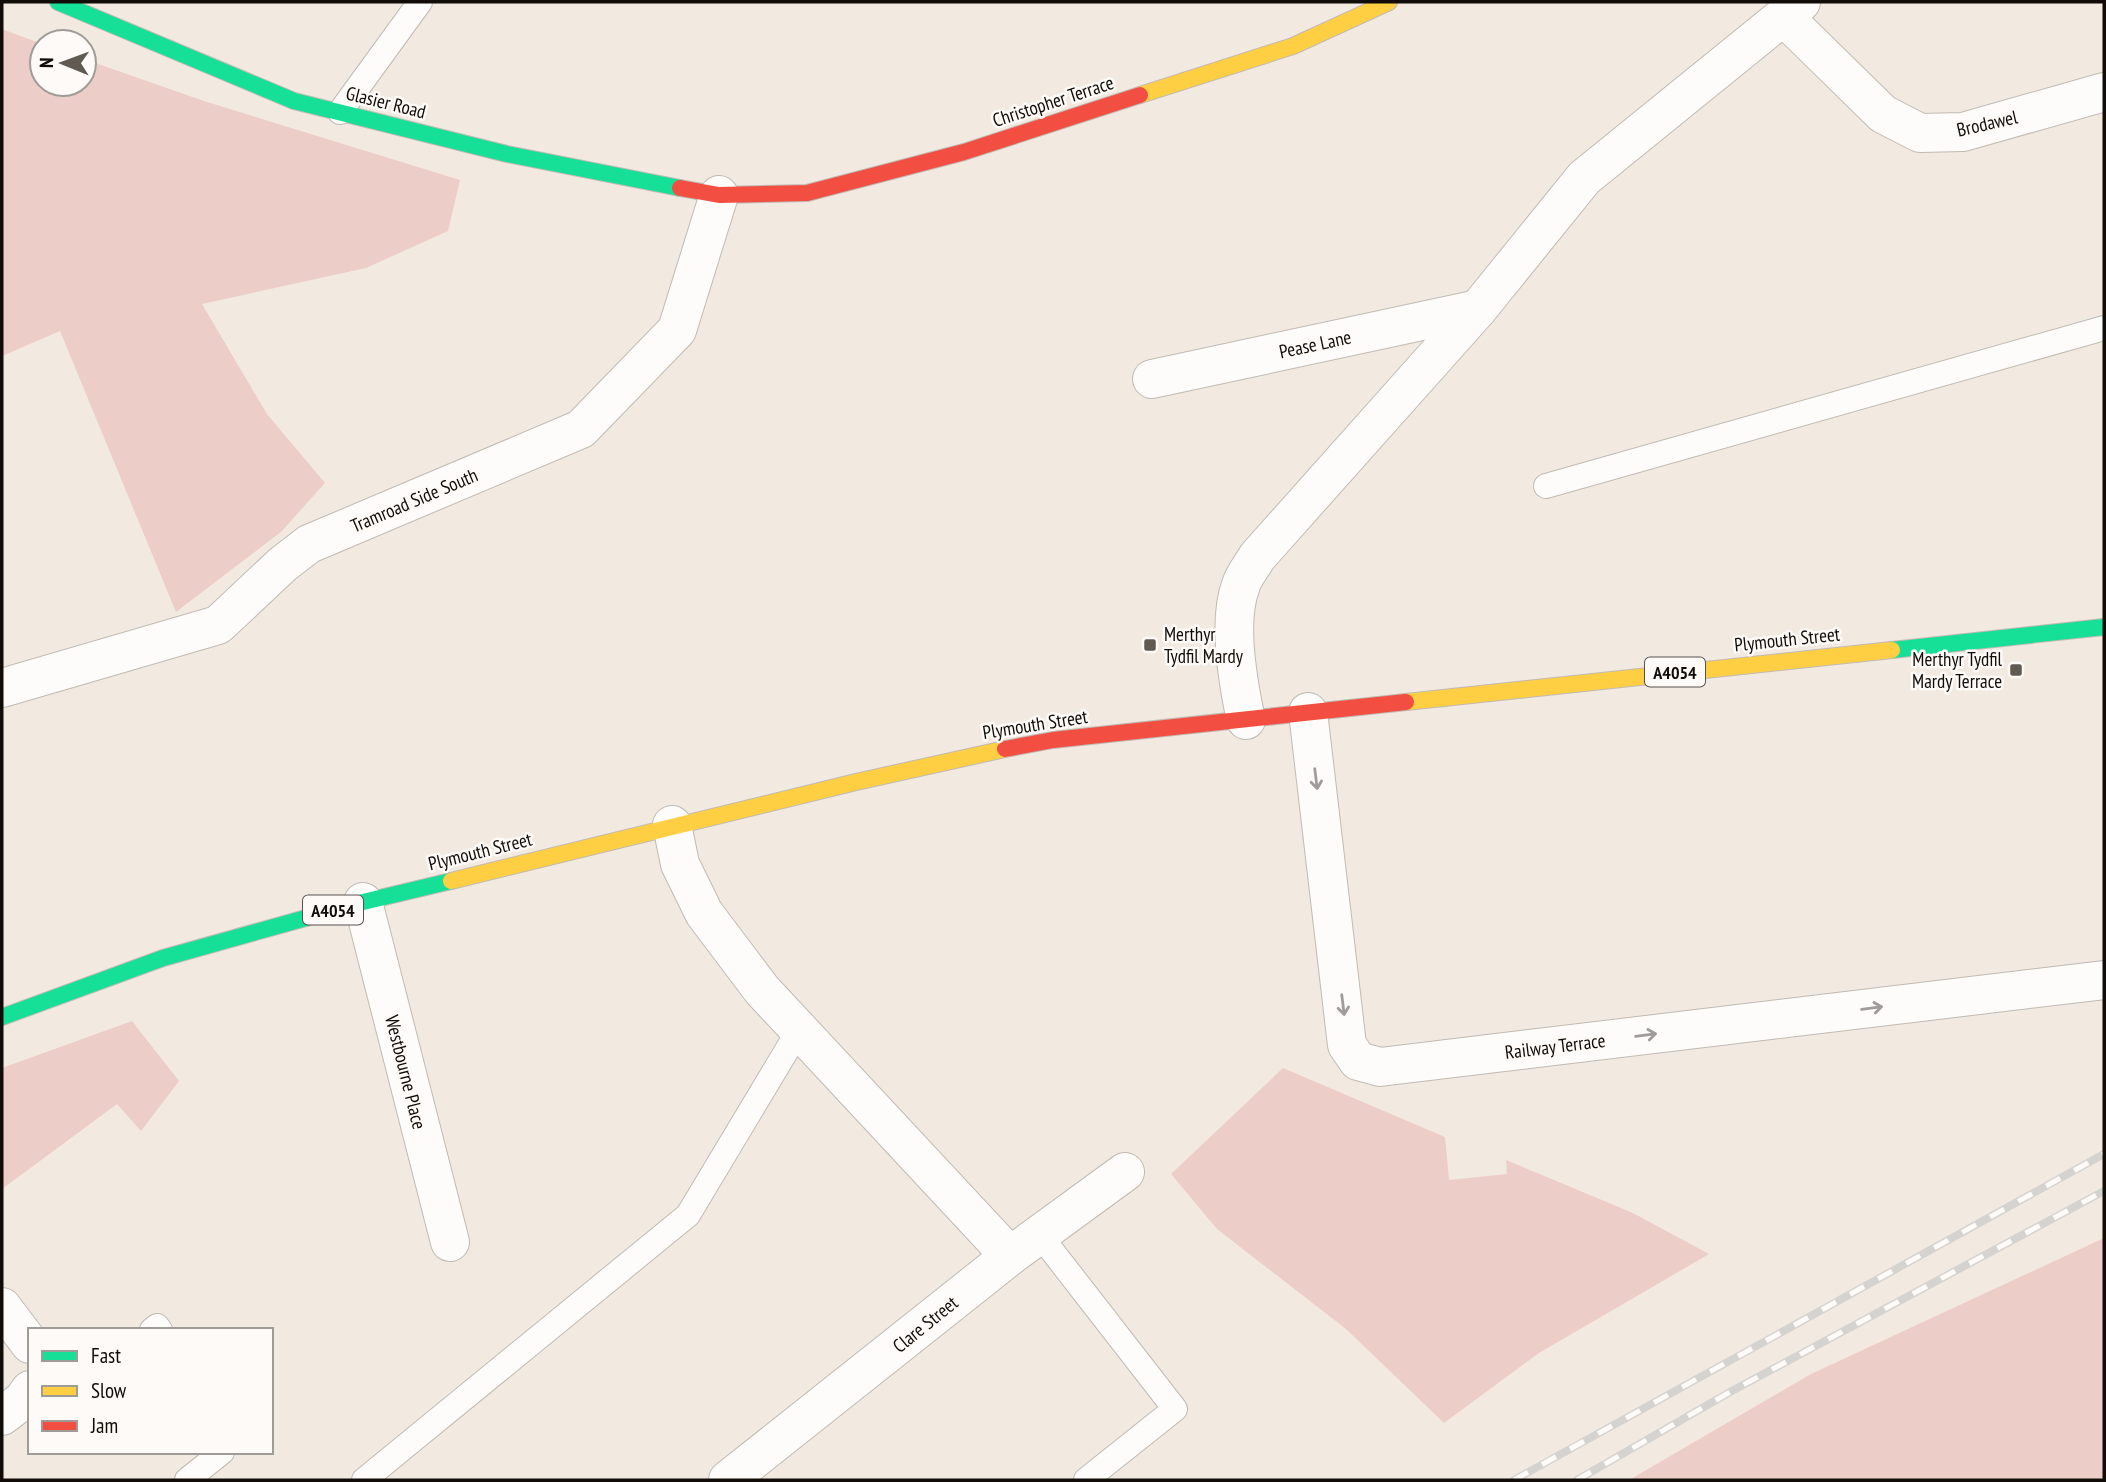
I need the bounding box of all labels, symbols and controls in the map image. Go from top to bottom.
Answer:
north arrow [28,28,98,98]
text: N [34,57,58,68]
street label: Christopher Terrace [989,70,1117,132]
street label: Glasier Road [344,81,428,123]
street label: Brodawel [1954,104,2020,142]
street label: Pease Lane [1277,325,1353,363]
street label: Tramroad Side South [347,462,481,538]
street label: Plymouth Street [1733,621,1842,656]
place label: Merthyr Tydfil Mardy [1164,622,1244,668]
marker: Merthyr Tydfil Mardy [1142,637,1158,653]
place label: Merthyr Tydfil Mardy Terrace [1912,647,2003,693]
road number: A4054 [1645,658,1705,686]
marker: Merthyr Tydfil Mardy Terrace [2008,662,2024,678]
street label: Plymouth Street [981,704,1090,744]
one-way arrow [1310,767,1323,790]
street label: Plymouth Street [426,826,535,875]
road number: A4054 [303,896,363,925]
one-way arrow [1336,993,1349,1016]
one-way arrow [1860,1001,1883,1014]
street label: Westbourne Place [380,1013,432,1132]
street label: Railway Terrace [1503,1028,1607,1064]
one-way arrow [1634,1029,1657,1042]
street label: Clare Street [887,1290,963,1358]
legend [28,1328,273,1454]
text: Fast [91,1342,121,1369]
text: Slow [91,1377,127,1404]
text: Jam [90,1412,118,1439]

